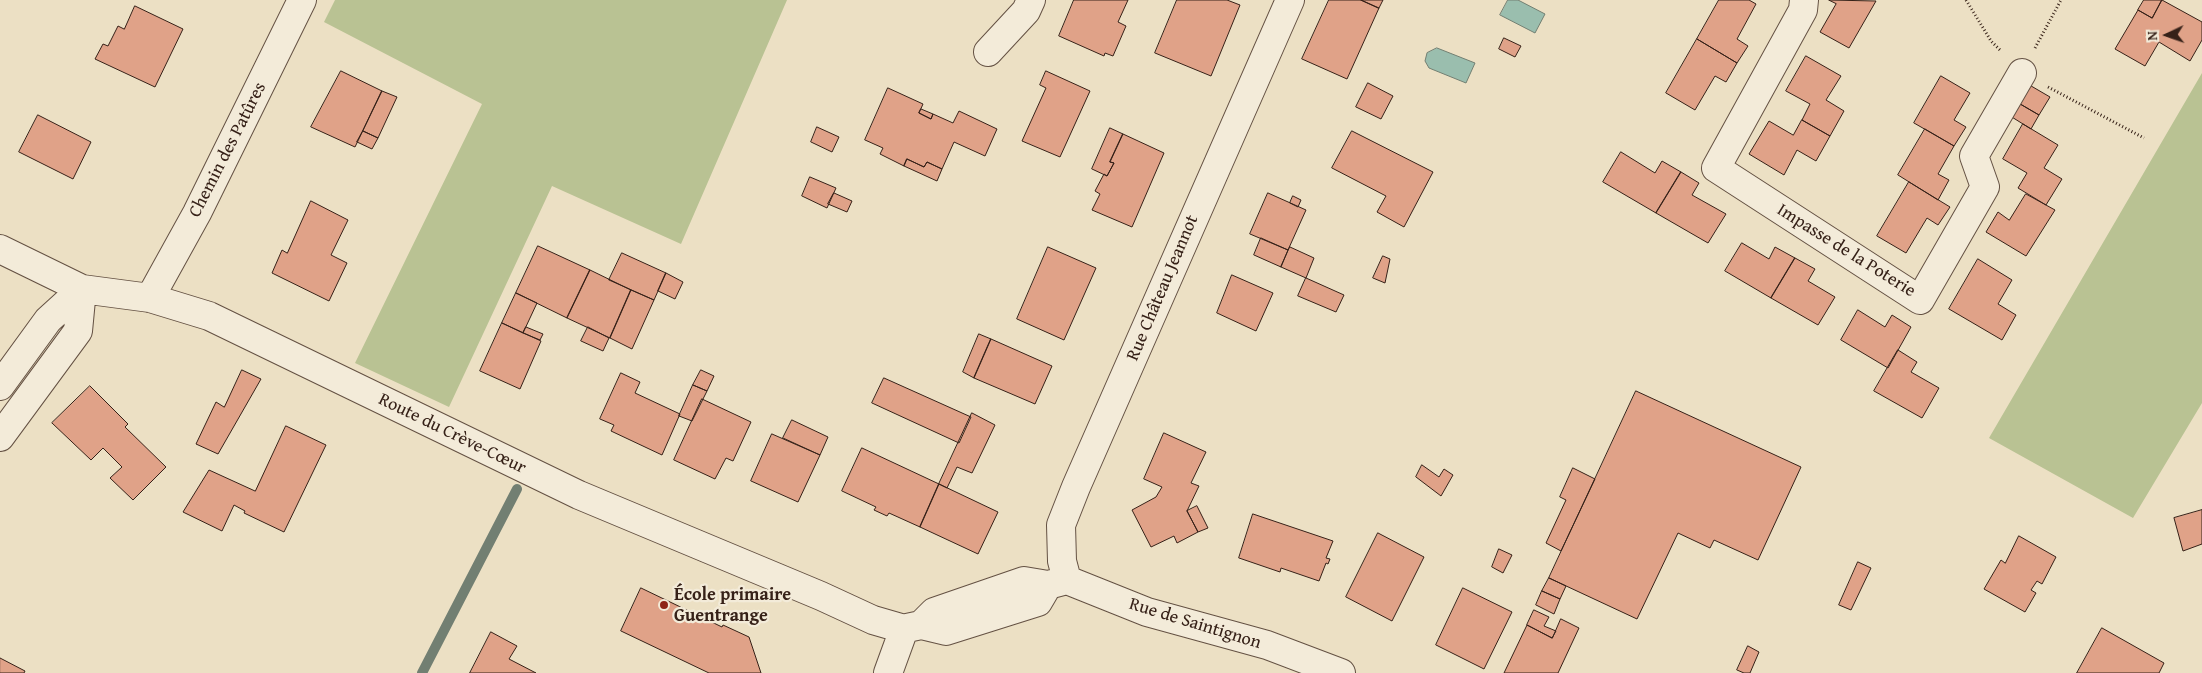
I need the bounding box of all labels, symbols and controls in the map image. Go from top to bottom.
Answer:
north arrow [2142,10,2192,60]
text: N [2142,31,2162,41]
street label: Chemin des Patûres [185,79,271,221]
street label: Impasse de la Poterie [1773,200,1919,302]
street label: Rue Château Jeannot [1123,212,1203,364]
street label: Route du Crève-Cœur [375,389,529,479]
place label: École primaire Guentrange [674,584,791,626]
street label: Rue de Saintignon [1126,594,1264,654]
marker: École primaire Guentrange [658,599,670,611]

